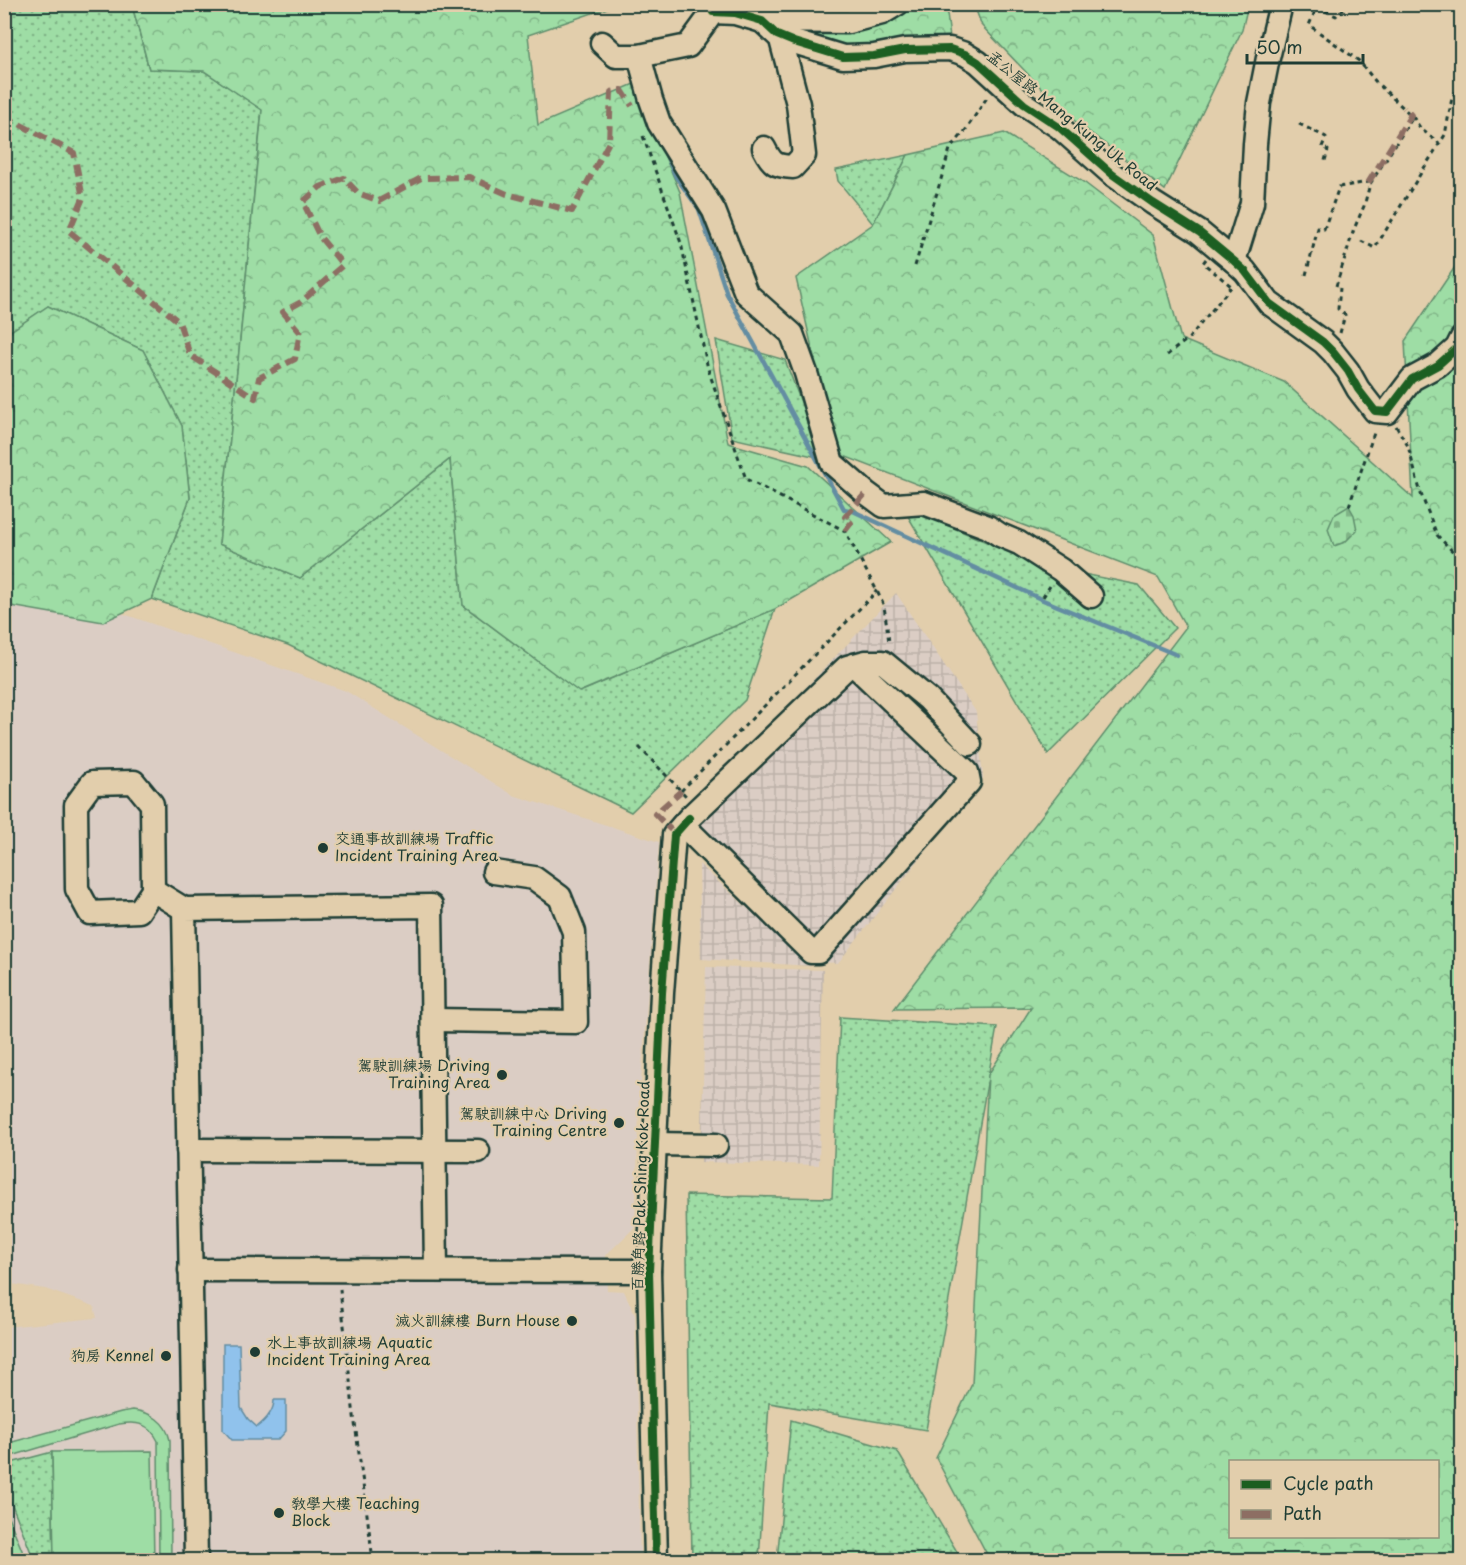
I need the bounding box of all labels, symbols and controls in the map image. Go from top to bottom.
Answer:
scale bar [1247,27,1362,65]
text: 50 m [1256,33,1303,60]
street label: 孟公屋路 Mang Kung Uk Road [983,44,1163,196]
place label: 交通事故訓練場 Traffic Incident Training Area [335,826,499,866]
marker: 交通事故訓練場 Traffic Incident Training Area [316,841,330,855]
place label: 駕駛訓練場 Driving Training Area [357,1053,491,1093]
marker: 駕駛訓練場 Driving Training Area [495,1068,509,1082]
street label: 百勝角路 Pak Shing Kok Road [624,1080,655,1291]
place label: 駕駛訓練中心 Driving Training Centre [459,1101,607,1141]
marker: 駕駛訓練中心 Driving Training Centre [612,1116,626,1130]
place label: 滅火訓練樓 Burn House [395,1308,560,1331]
marker: 滅火訓練樓 Burn House [565,1314,579,1328]
place label: 水上事故訓練場 Aquatic Incident Training Area [267,1330,432,1370]
place label: 狗房 Kennel [71,1343,154,1366]
marker: 水上事故訓練場 Aquatic Incident Training Area [248,1345,262,1359]
marker: 狗房 Kennel [159,1349,173,1363]
legend [1229,1460,1439,1538]
text: Cycle path [1283,1469,1374,1496]
place label: 教學大樓 Teaching Block [291,1491,420,1531]
text: Path [1283,1499,1322,1526]
marker: 教學大樓 Teaching Block [272,1506,286,1520]

